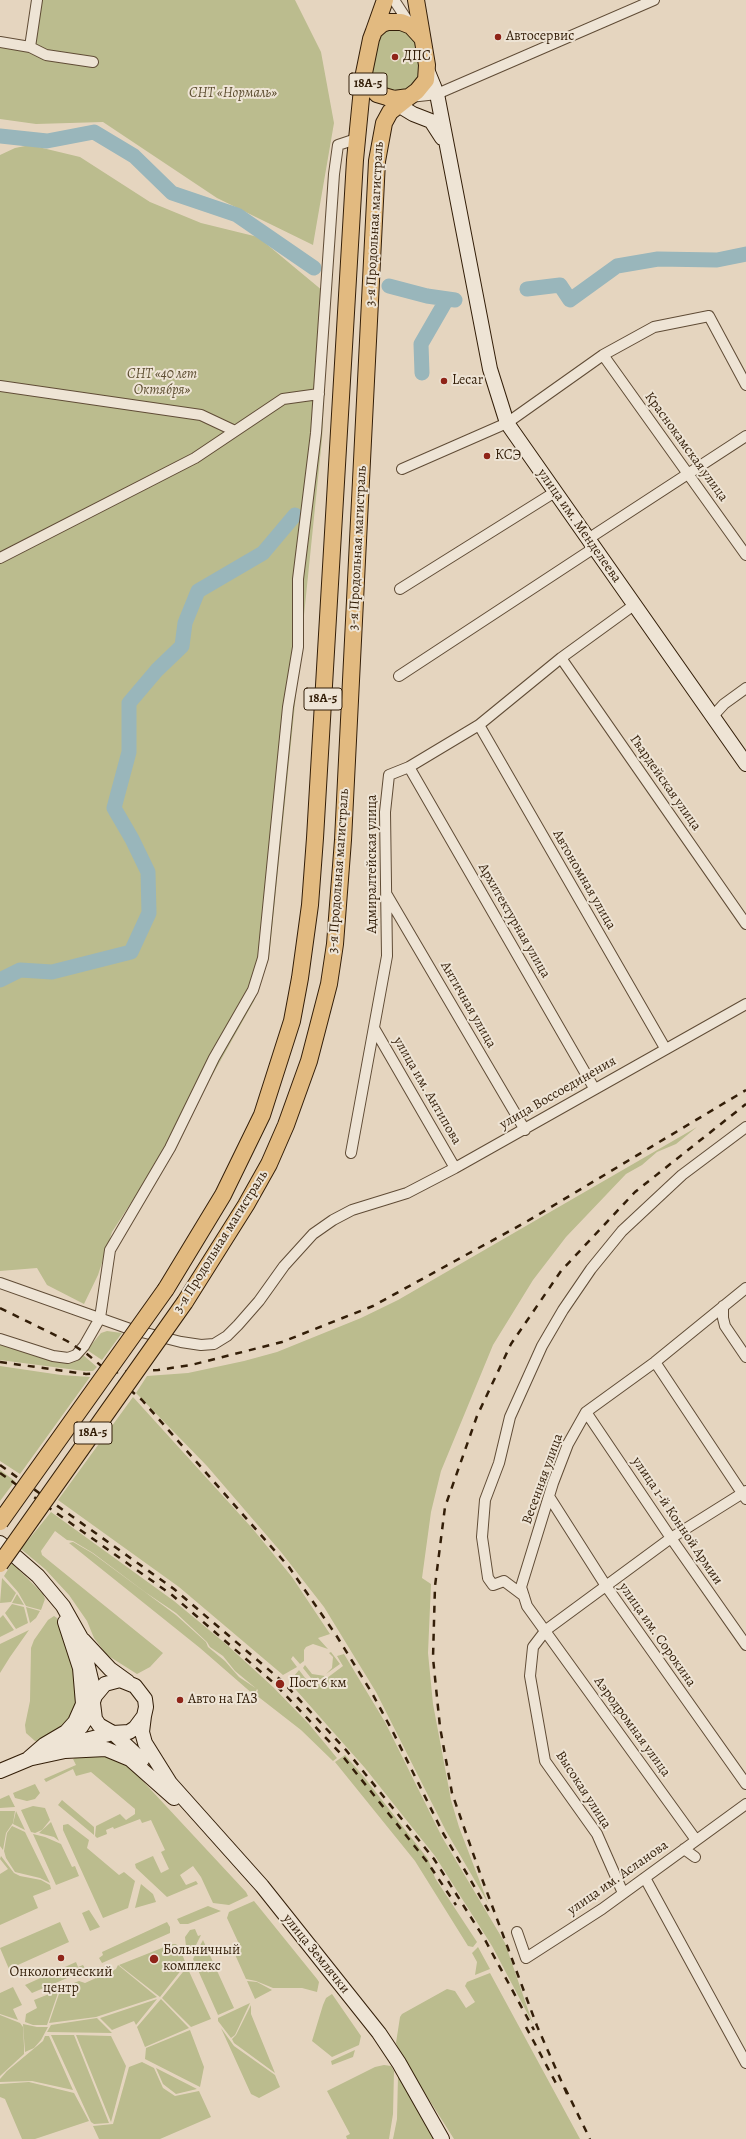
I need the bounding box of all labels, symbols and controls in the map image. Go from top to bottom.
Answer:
place label: Автосервис [506,29,574,45]
marker: Автосервис [493,32,503,42]
place label: ДПС [403,49,431,65]
marker: ДПС [390,52,400,62]
road number: 18А-5 [349,73,387,95]
park label: СНТ «Нормаль» [189,86,277,102]
street label: 3-я Продольная магистраль [362,141,388,307]
park label: СНТ «40 лет Октября» [127,367,197,400]
place label: Lecar [452,373,483,389]
marker: Lecar [439,376,449,386]
street label: Краснокамская улица [641,389,731,505]
place label: КСЭ [495,448,521,464]
marker: КСЭ [482,451,492,461]
street label: 3-я Продольная магистраль [345,465,371,631]
street label: улица им. Менделеева [533,466,625,586]
road number: 18А-5 [304,688,342,710]
street label: Гвардейская улица [626,732,704,834]
street label: 3-я Продольная магистраль [325,788,353,954]
street label: Адмиралтейская улица [365,795,381,933]
street label: Автономная улица [549,827,619,933]
street label: Архитектурная улица [474,861,554,981]
street label: Античная улица [436,959,500,1051]
street label: улица им. Антипова [389,1034,465,1148]
street label: улица Воссоединения [497,1053,619,1133]
street label: 3-я Продольная магистраль [170,1168,272,1316]
road number: 18А-5 [74,1422,112,1444]
street label: Весенняя улица [519,1431,567,1527]
street label: улица 1-й Конной Армии [628,1454,726,1588]
street label: улица им. Сорокина [615,1580,699,1690]
street label: Аэродромная улица [590,1674,674,1780]
place label: Пост 6 км [289,1676,347,1692]
marker: Пост 6 км [274,1678,286,1690]
place label: Авто на ГАЗ [188,1692,258,1708]
marker: Авто на ГАЗ [175,1695,185,1705]
street label: Высокая улица [552,1748,614,1832]
street label: улица им. Асланова [564,1837,672,1919]
street label: улица Землячки [279,1911,353,1997]
place label: Больничный комплекс [163,1943,240,1976]
marker: Онкологический центр [56,1953,66,1963]
marker: Больничный комплекс [148,1953,160,1965]
place label: Онкологический центр [10,1965,112,1998]

